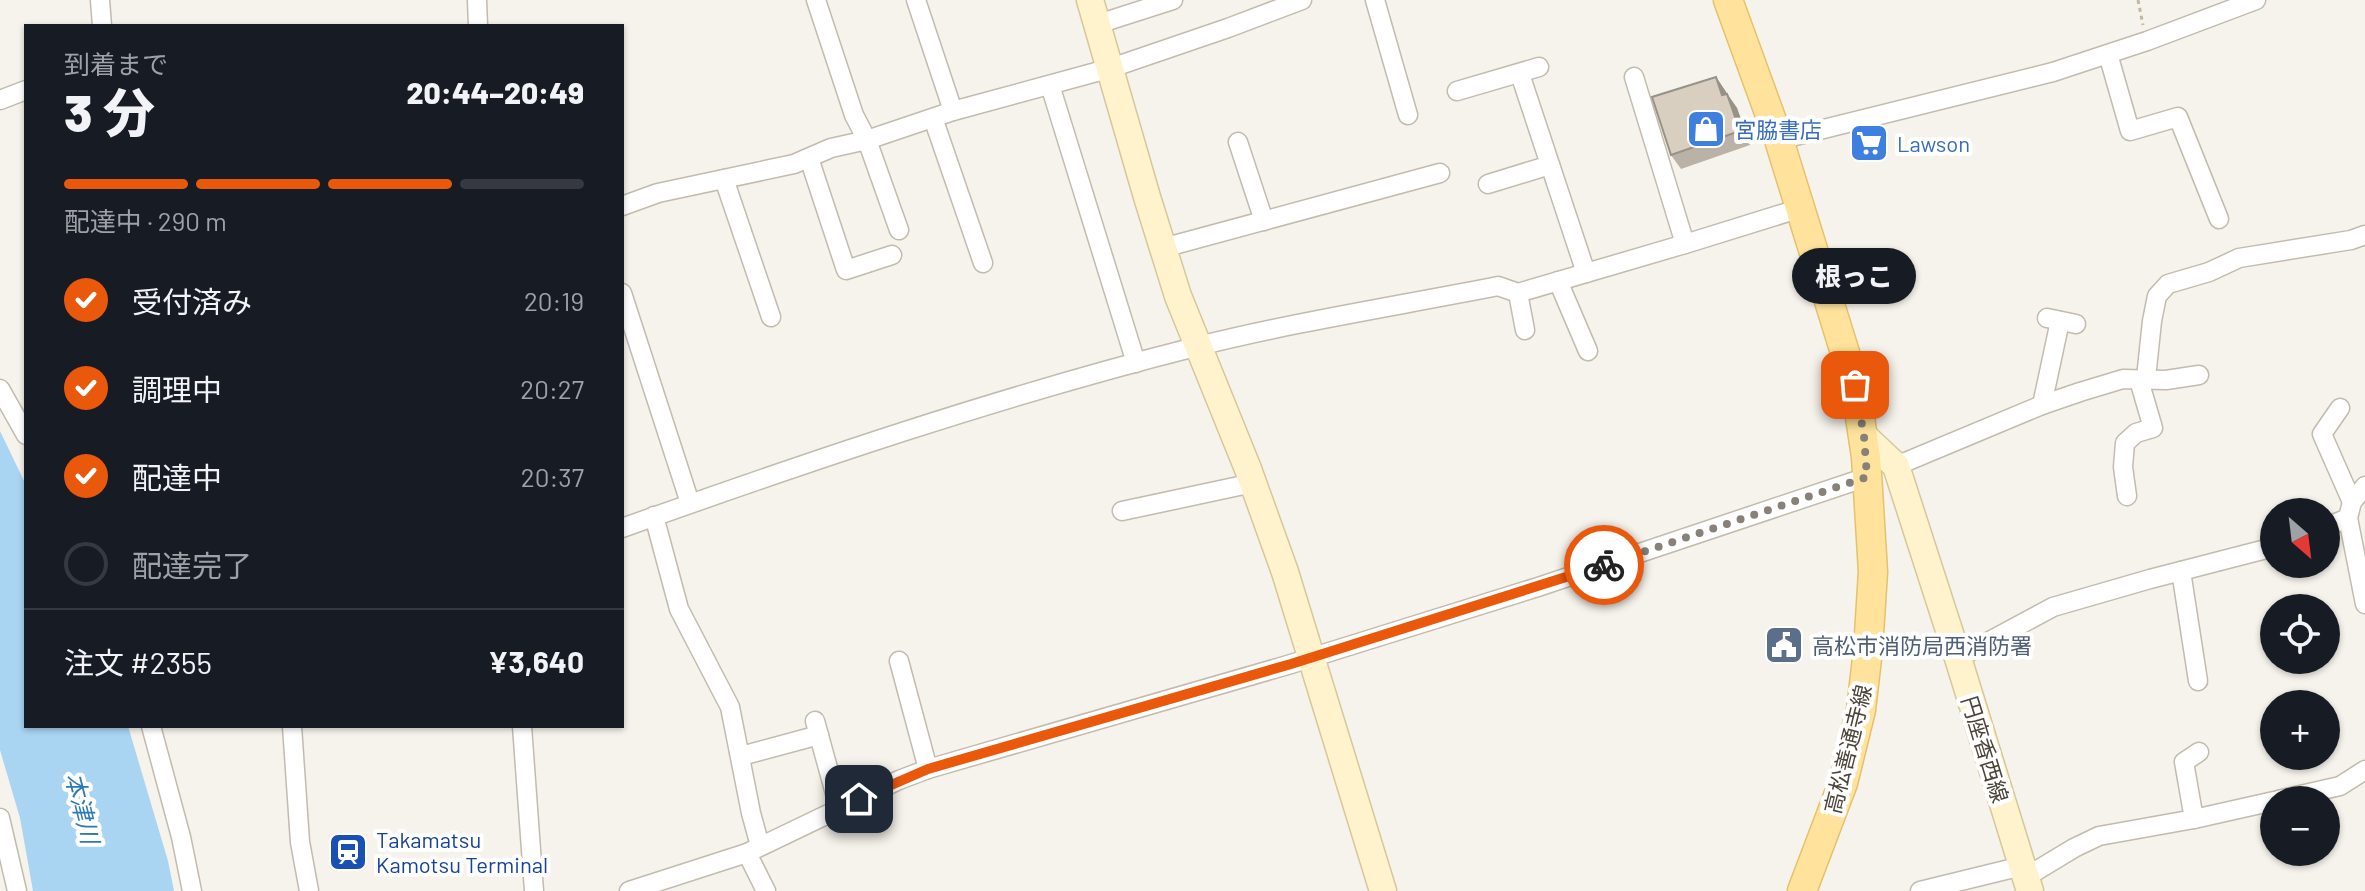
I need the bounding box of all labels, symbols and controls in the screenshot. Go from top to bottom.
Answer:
text: 到着まで [64,48,168,79]
text: 20:44–20:49 [407,74,584,110]
text: 3 分 [64,80,155,142]
shop icon: 宮脇書店 [1685,108,1727,150]
place label: 宮脇書店 [1734,116,1822,142]
supermarket icon: Lawson [1848,122,1890,164]
place label: Lawson [1897,130,1970,156]
text: 配達中 · 290 m [64,205,227,236]
callout: 根っこ [1793,249,1917,305]
text: 根っこ [1815,260,1893,291]
icon: check [64,278,108,322]
text: 受付済み [132,283,252,319]
text: 20:19 [524,285,584,316]
pin [1821,351,1889,419]
icon: bag [1833,363,1877,407]
icon: check [64,366,108,410]
text: 調理中 [132,371,222,407]
text: 20:27 [520,373,584,404]
icon: check [64,454,108,498]
text: 配達中 [132,459,222,495]
text: 20:37 [521,461,584,492]
north arrow [2260,498,2340,578]
map controls [2260,498,2340,866]
courier [1564,525,1644,605]
icon: bike [1582,543,1626,587]
text: 配達完了 [132,547,252,583]
button: locate [2260,594,2340,674]
public building icon: 高松市消防局西消防署 [1763,624,1805,666]
place label: 高松市消防局西消防署 [1812,632,2032,658]
text: ¥3,640 [488,643,584,679]
text: 注文 #2355 [64,644,212,680]
street label: 高松善通寺線 [1818,682,1876,816]
button: + [2260,690,2340,770]
street label: 円座香西線 [1957,693,2015,805]
pin [825,765,893,833]
water label: 本津川 [60,770,107,849]
icon: home [837,777,881,821]
button: − [2260,786,2340,866]
place label: Takamatsu Kamotsu Terminal [376,826,548,877]
station icon: Takamatsu Kamotsu Terminal [327,831,369,873]

